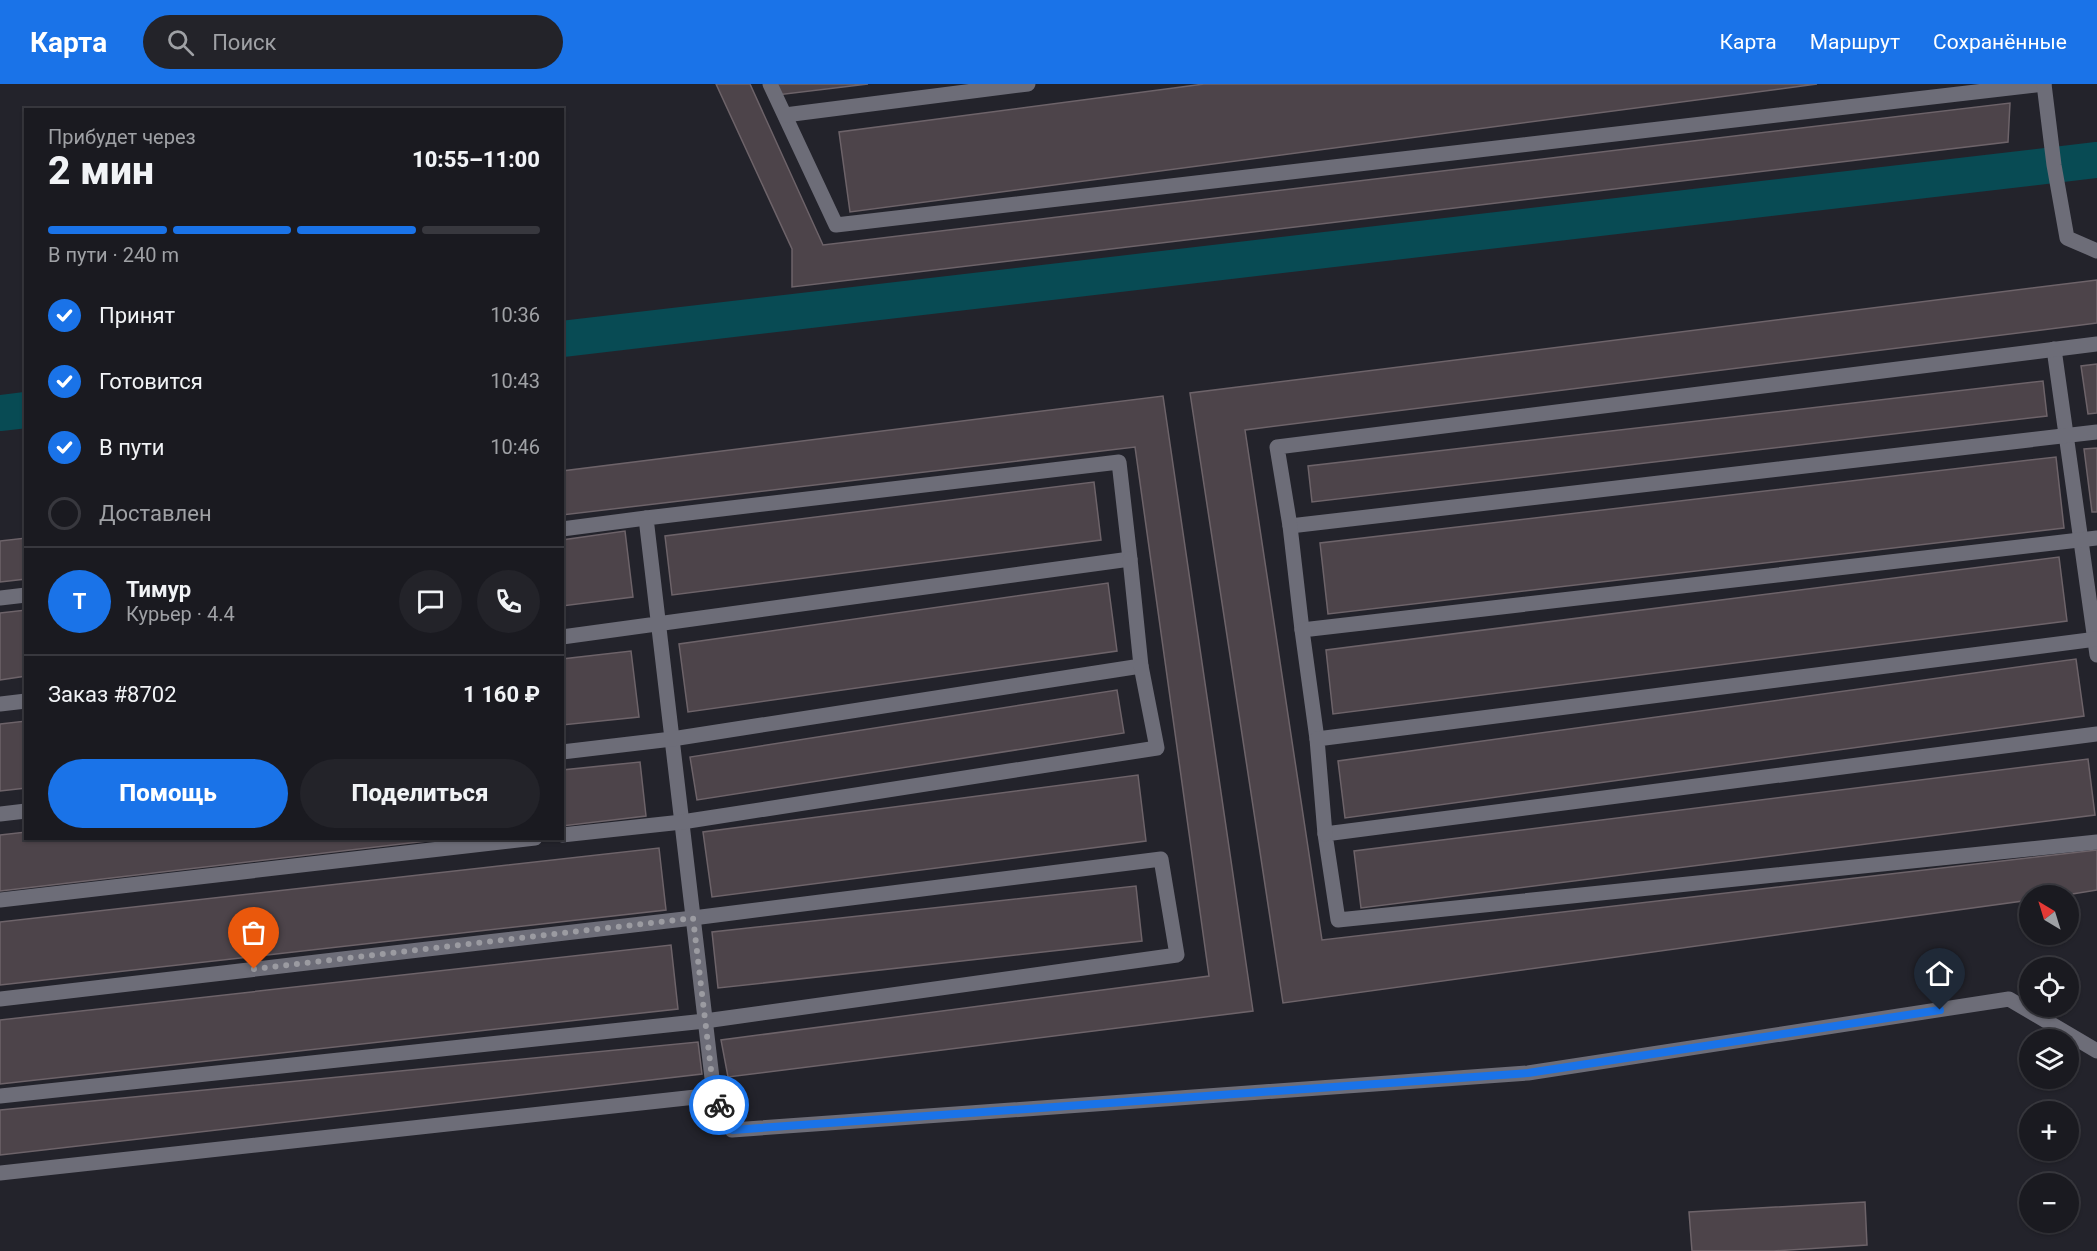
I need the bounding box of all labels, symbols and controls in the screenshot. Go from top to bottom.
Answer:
search box [143,15,563,69]
text: Карта [30,26,107,59]
icon: search [164,26,197,59]
text: Поиск [212,30,277,55]
text: Карта [1720,30,1777,54]
text: Маршрут [1810,30,1900,54]
text: Сохранённые [1933,30,2067,54]
text: Прибудет через [48,125,196,149]
text: 10:55–11:00 [412,147,540,172]
text: 2 мин [48,148,154,194]
text: В пути · 240 m [48,243,179,267]
icon: check [48,299,81,332]
text: Принят [99,303,175,328]
text: 10:36 [490,303,540,327]
icon: check [48,365,81,398]
text: Готовится [99,369,203,394]
text: 10:43 [490,369,540,393]
icon: check [48,431,81,464]
text: В пути [99,435,165,460]
text: 10:46 [490,435,540,459]
text: Доставлен [99,501,212,526]
button: chat [399,570,462,633]
button: phone [477,570,540,633]
text: Тимур [126,577,191,602]
text: Т [73,589,86,614]
text: Курьер · 4.4 [126,602,235,626]
text: Заказ #8702 [48,682,177,707]
text: 1 160 ₽ [463,682,540,707]
button: Помощь [48,759,288,828]
button: Поделиться [300,759,540,828]
north arrow [2019,885,2079,945]
map controls [2019,885,2079,1233]
pin [228,907,279,969]
icon: bag [237,916,270,949]
pin [1914,948,1965,1010]
icon: home [1923,957,1956,990]
button: locate [2019,957,2079,1017]
button: layers [2019,1029,2079,1089]
courier [689,1075,749,1135]
icon: bike [703,1089,736,1122]
button: + [2019,1101,2079,1161]
button: − [2019,1173,2079,1233]

